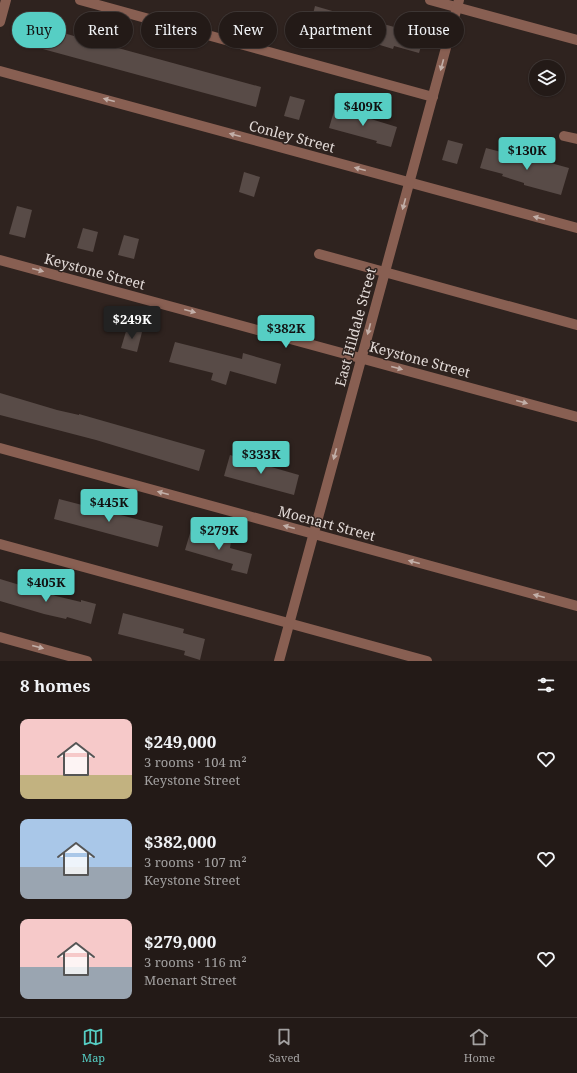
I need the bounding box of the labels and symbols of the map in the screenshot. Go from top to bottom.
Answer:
one-way arrow [438,58,444,71]
pin: $409K [335,93,391,127]
one-way arrow [103,97,115,103]
street label: Conley Street [247,115,337,157]
one-way arrow [228,131,241,137]
pin: $130K [499,137,555,171]
one-way arrow [354,165,366,171]
one-way arrow [400,197,406,210]
one-way arrow [533,215,545,221]
street label: Keystone Street [43,248,147,294]
street label: East Hildale Street [330,265,380,389]
one-way arrow [32,267,44,273]
pin: $249K [104,306,160,340]
one-way arrow [184,309,196,315]
pin: $382K [258,315,314,349]
one-way arrow [366,323,372,335]
street label: Keystone Street [368,336,472,382]
one-way arrow [390,365,403,371]
one-way arrow [516,399,528,405]
pin: $333K [233,441,289,475]
one-way arrow [332,449,338,461]
pin: $445K [81,489,137,523]
one-way arrow [157,490,169,496]
street label: Moenart Street [276,501,378,545]
pin: $279K [191,517,247,551]
one-way arrow [282,524,294,530]
one-way arrow [408,558,420,564]
pin: $405K [18,569,74,603]
one-way arrow [533,593,545,599]
one-way arrow [31,645,44,651]

